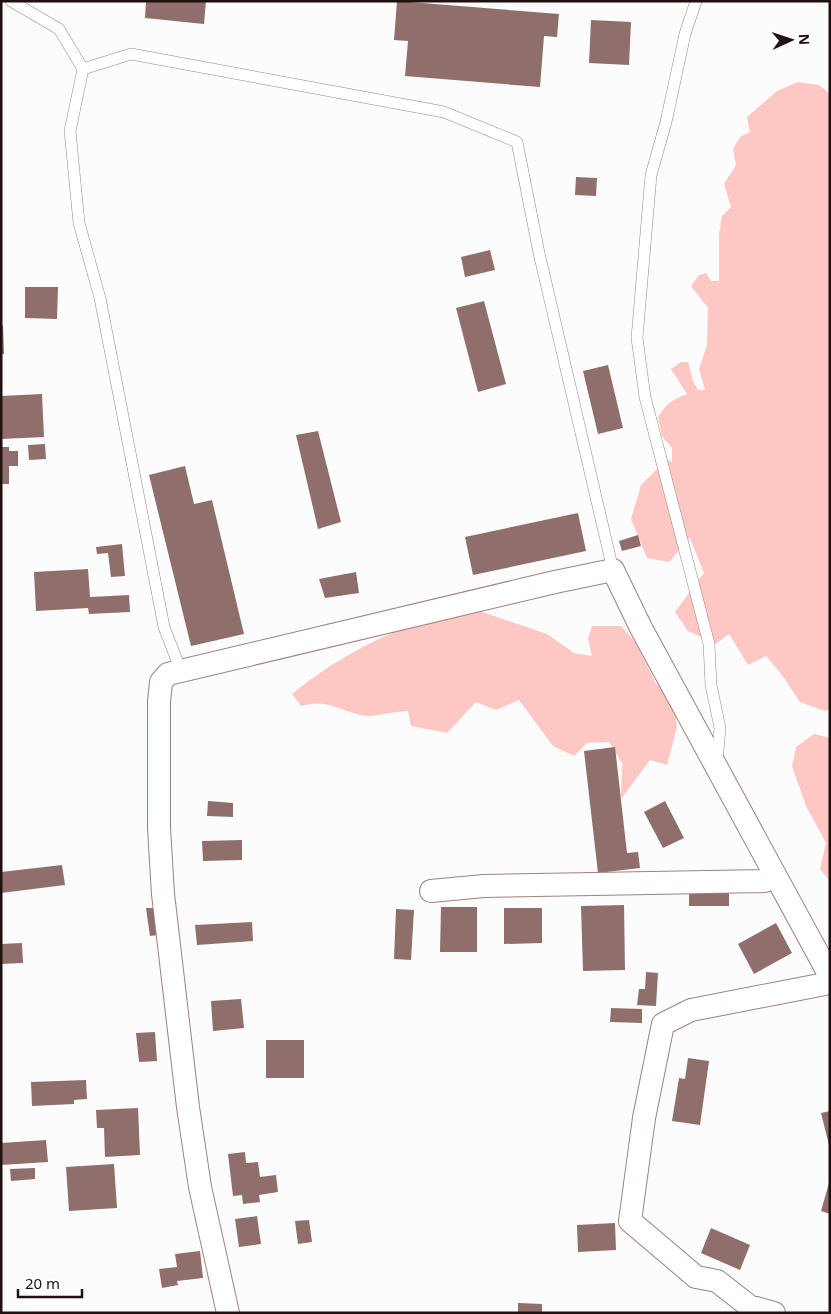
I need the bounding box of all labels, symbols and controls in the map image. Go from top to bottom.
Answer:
north arrow [766,15,816,65]
text: N [795,33,814,45]
scale bar [18,1266,81,1298]
text: 20 m [25,1273,60,1293]

